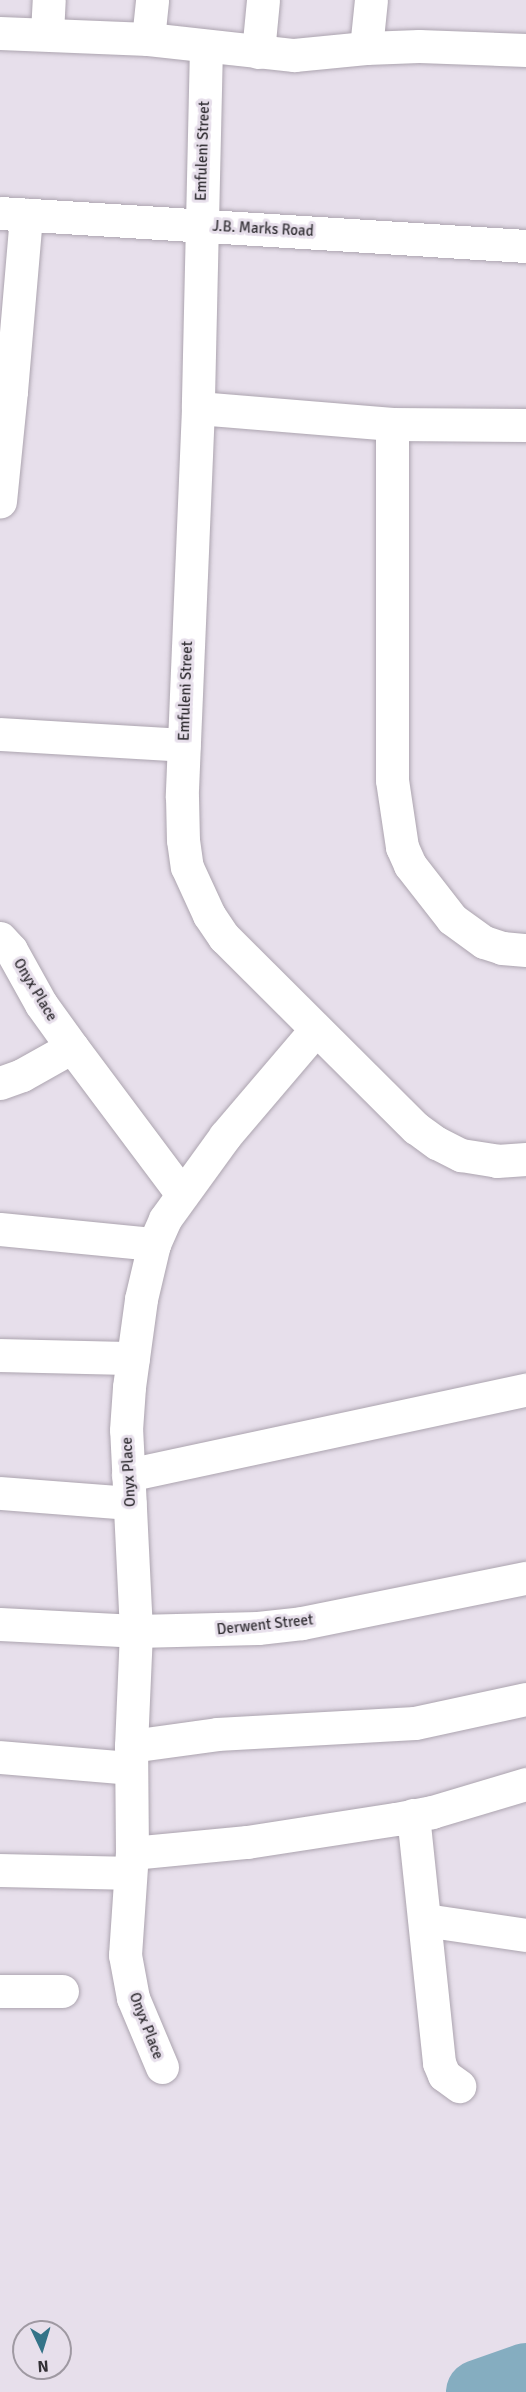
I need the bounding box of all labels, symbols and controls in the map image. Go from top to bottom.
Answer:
street label: Emfuleni Street [192,101,214,201]
street label: J.B. Marks Road [212,217,314,241]
street label: Emfuleni Street [175,641,197,741]
street label: Onyx Place [9,955,61,1025]
street label: Onyx Place [118,1437,140,1507]
street label: Derwent Street [216,1611,314,1639]
street label: Onyx Place [125,1990,167,2062]
north arrow [12,2320,72,2380]
text: N [37,2356,49,2376]

